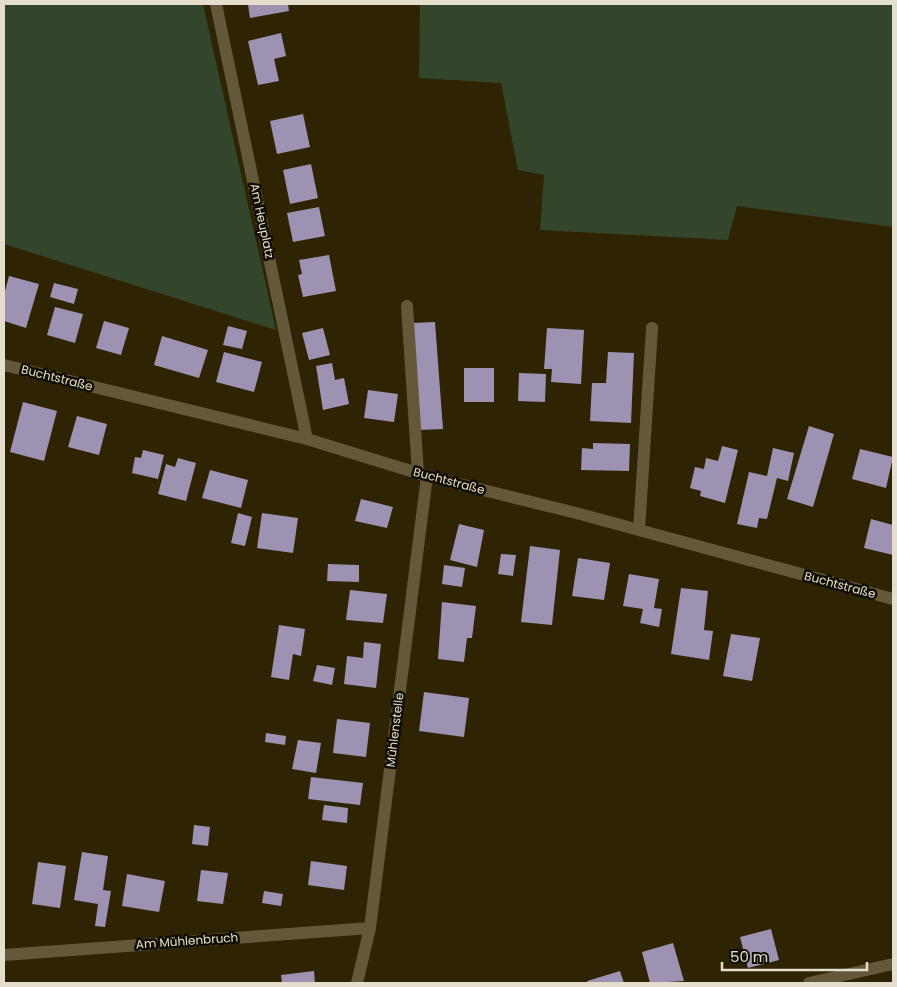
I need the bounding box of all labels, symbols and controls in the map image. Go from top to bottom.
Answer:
street label: Am Heuplatz [246,182,279,260]
street label: Buchtstraße [20,360,95,395]
street label: Buchtstraße [412,463,487,498]
street label: Buchtstraße [803,567,878,602]
street label: Mühlenstelle [381,692,408,768]
street label: Am Mühlenbruch [135,928,239,953]
scale bar [722,940,867,972]
text: 50 m [730,946,768,967]

